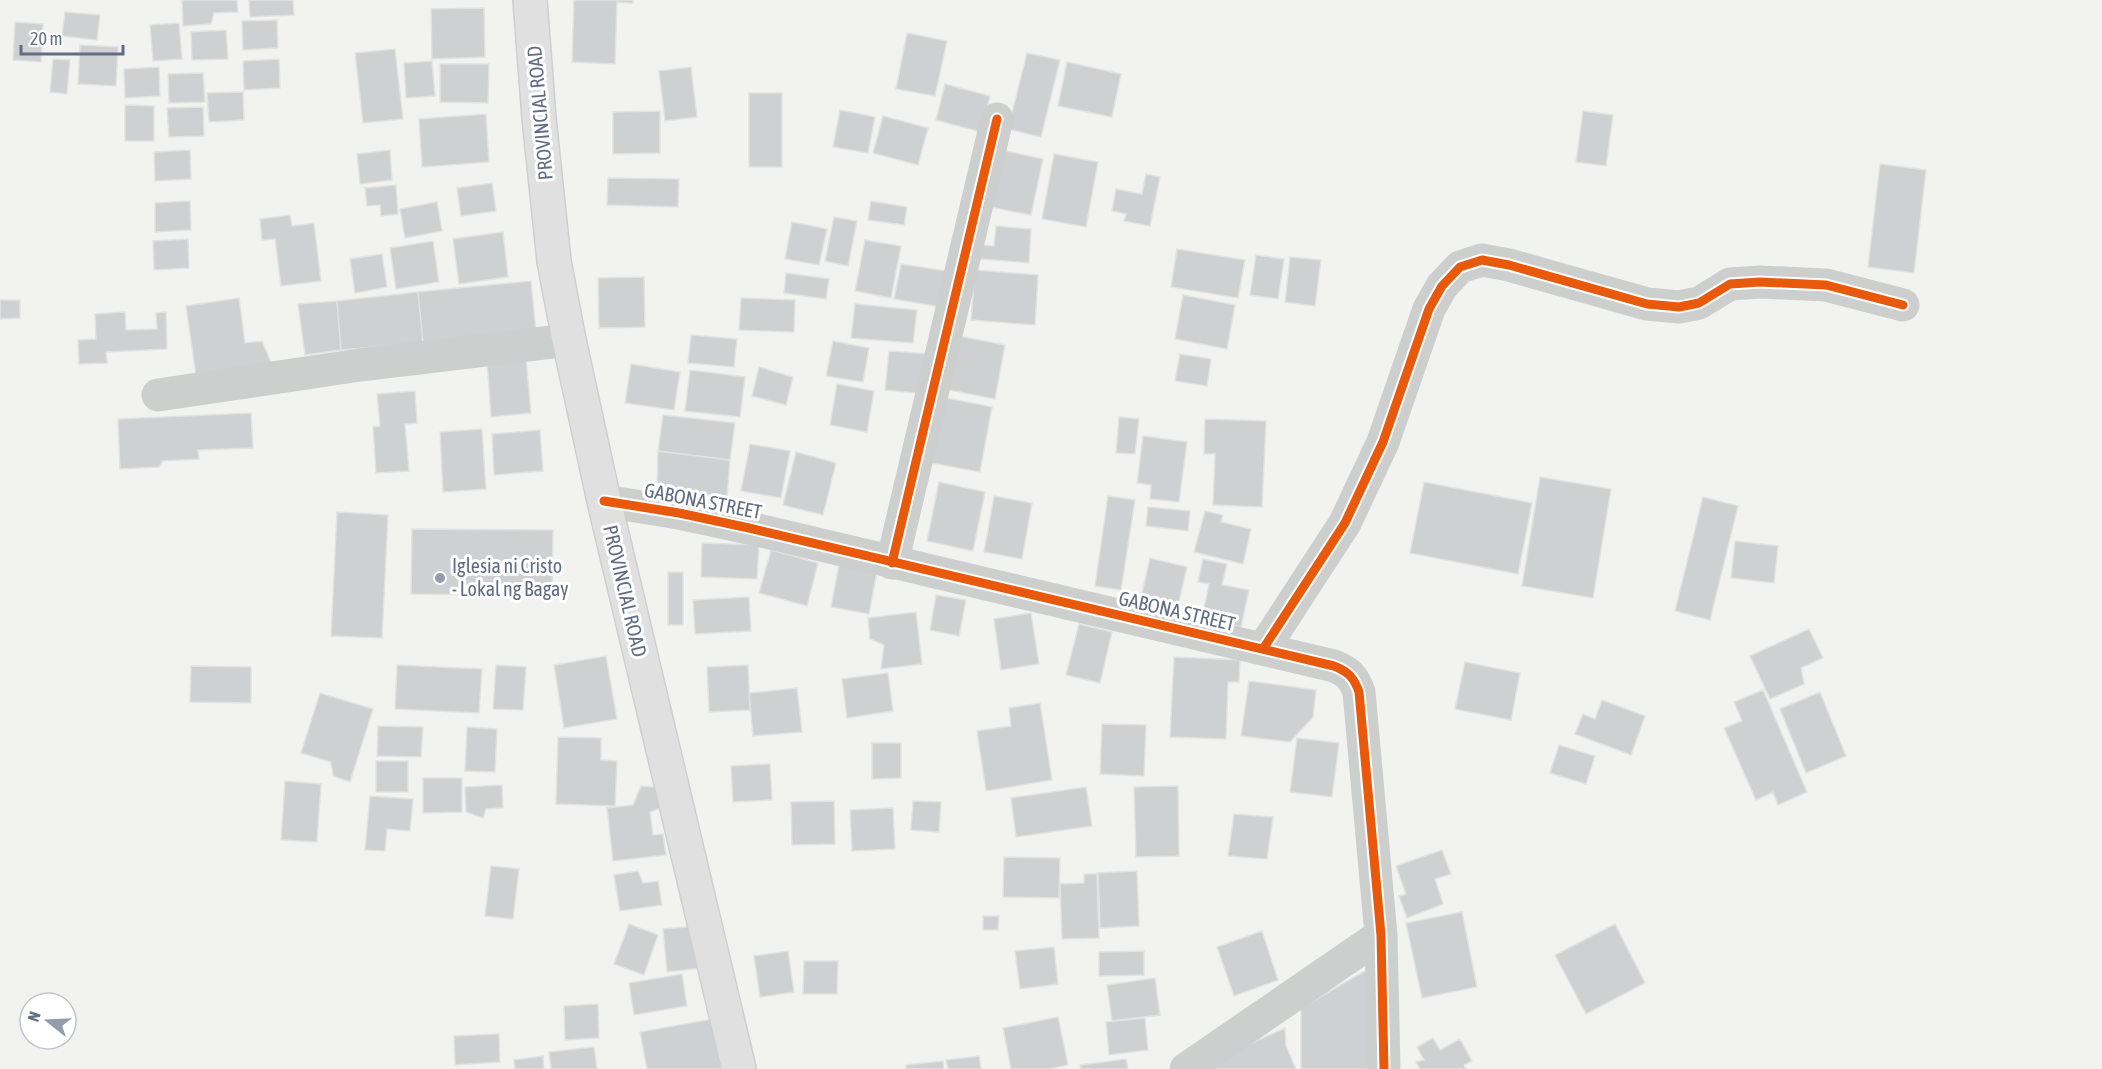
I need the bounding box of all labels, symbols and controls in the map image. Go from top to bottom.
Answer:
scale bar [21,18,123,56]
text: 20 m [30,28,62,49]
street label: PROVINCIAL ROAD [522,45,557,181]
street label: GABONA STREET [643,478,764,523]
street label: PROVINCIAL ROAD [599,523,652,659]
place label: Iglesia ni Cristo - Lokal ng Bagay [452,554,569,600]
marker: Iglesia ni Cristo - Lokal ng Bagay [433,571,447,585]
street label: GABONA STREET [1117,586,1238,635]
north arrow [18,991,78,1051]
text: N [24,1009,44,1024]

